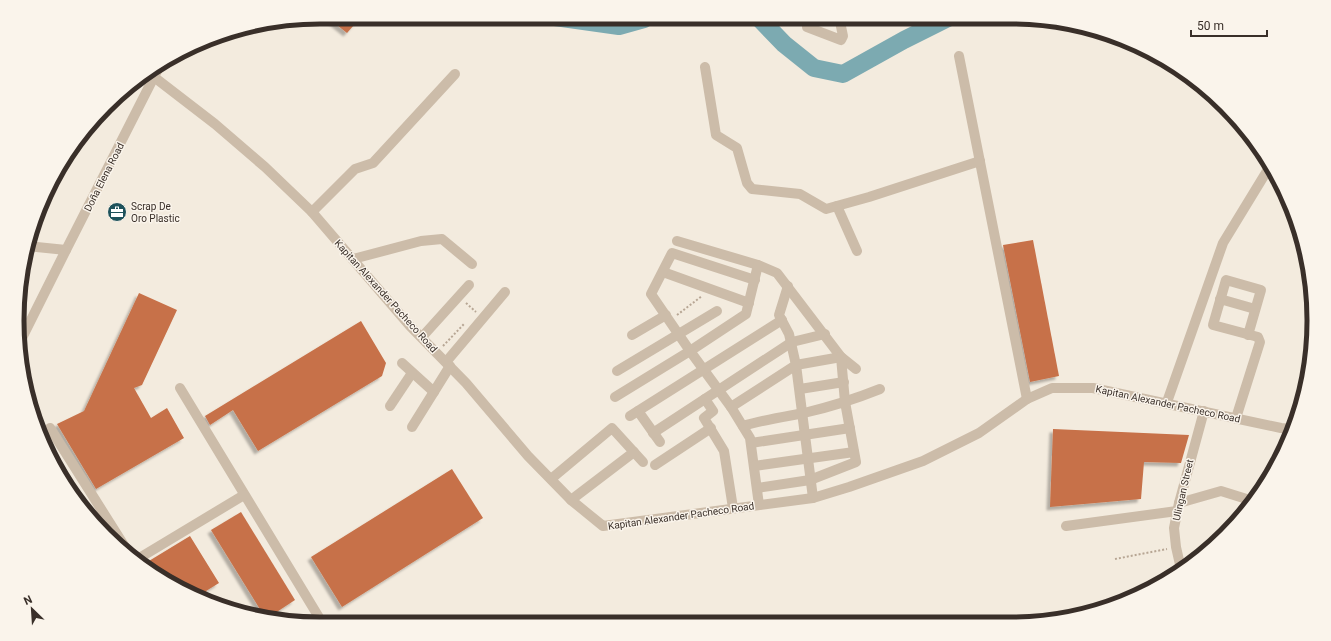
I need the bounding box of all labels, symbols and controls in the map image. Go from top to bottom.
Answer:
scale bar [1191,12,1267,38]
text: 50 m [1197,19,1224,33]
street label: Doña Elena Road [82,141,126,213]
office icon: Scrap De Oro Plastic [106,201,128,223]
place label: Scrap De Oro Plastic [131,201,180,224]
street label: Kapitan Alexander Pacheco Road [333,237,439,355]
street label: Kapitan Alexander Pacheco Road [1095,383,1241,425]
street label: Ulingan Street [1171,458,1195,522]
street label: Kapitan Alexander Pacheco Road [607,500,755,532]
north arrow [12,589,52,629]
text: N [22,593,34,608]

